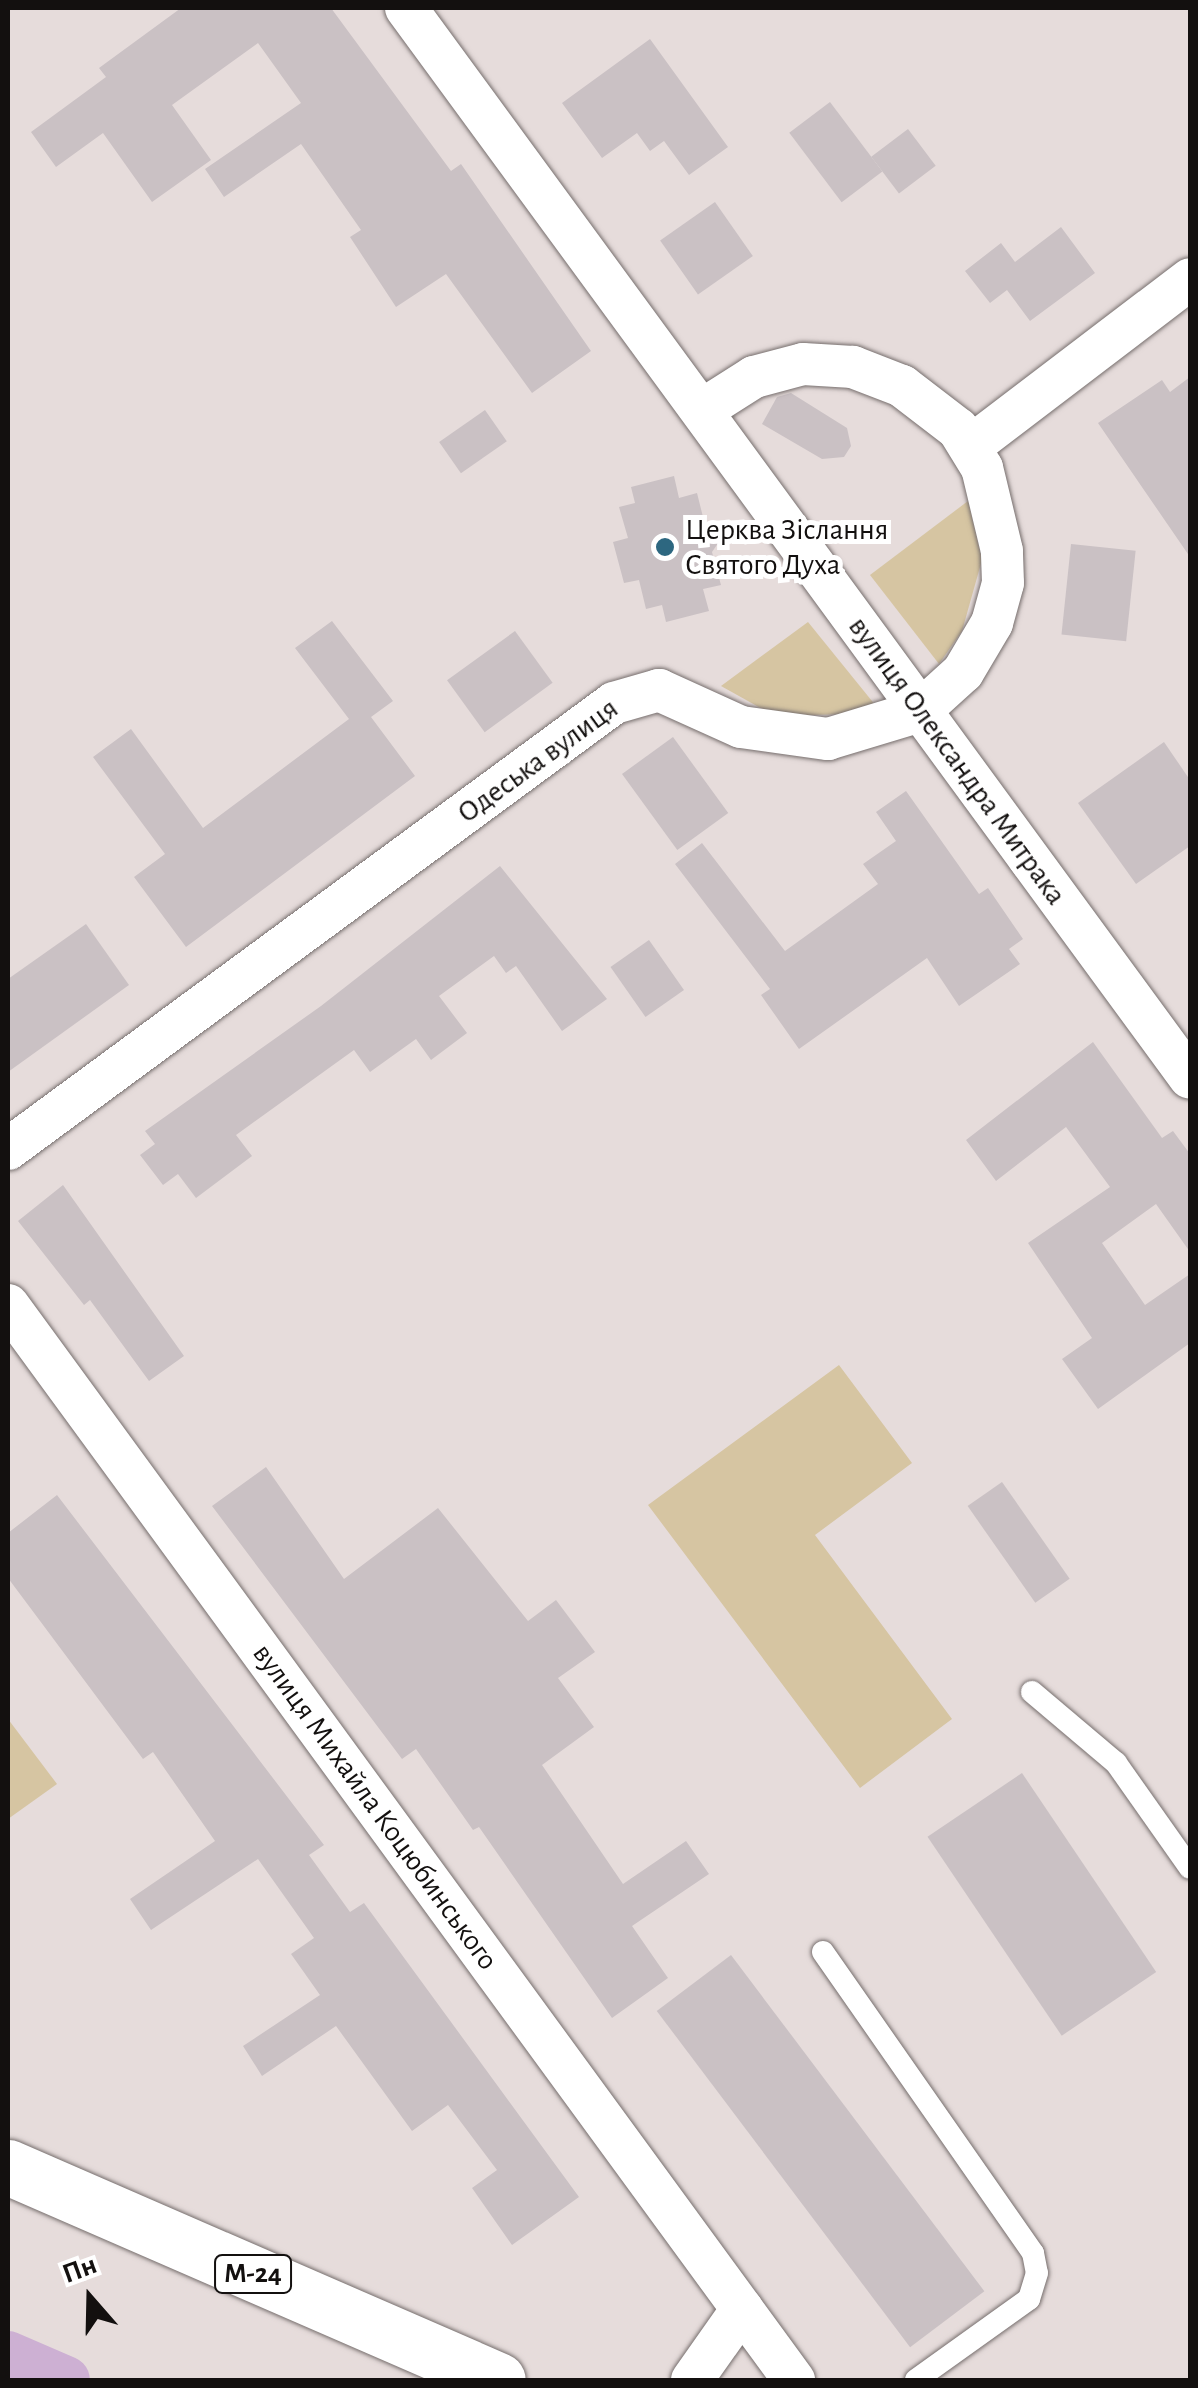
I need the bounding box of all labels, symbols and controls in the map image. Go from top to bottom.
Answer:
place label: Церква Зіслання Святого Духа [685,512,889,582]
marker: Церква Зіслання Святого Духа [654,536,676,558]
street label: вулиця Олександра Митрака [840,610,1074,912]
street label: Одеська вулиця [451,691,625,831]
street label: вулиця Михайла Коцюбинського [244,1637,506,1977]
north arrow [40,2248,140,2348]
text: Пн [59,2251,101,2289]
road number: М-24 [213,2251,293,2297]

